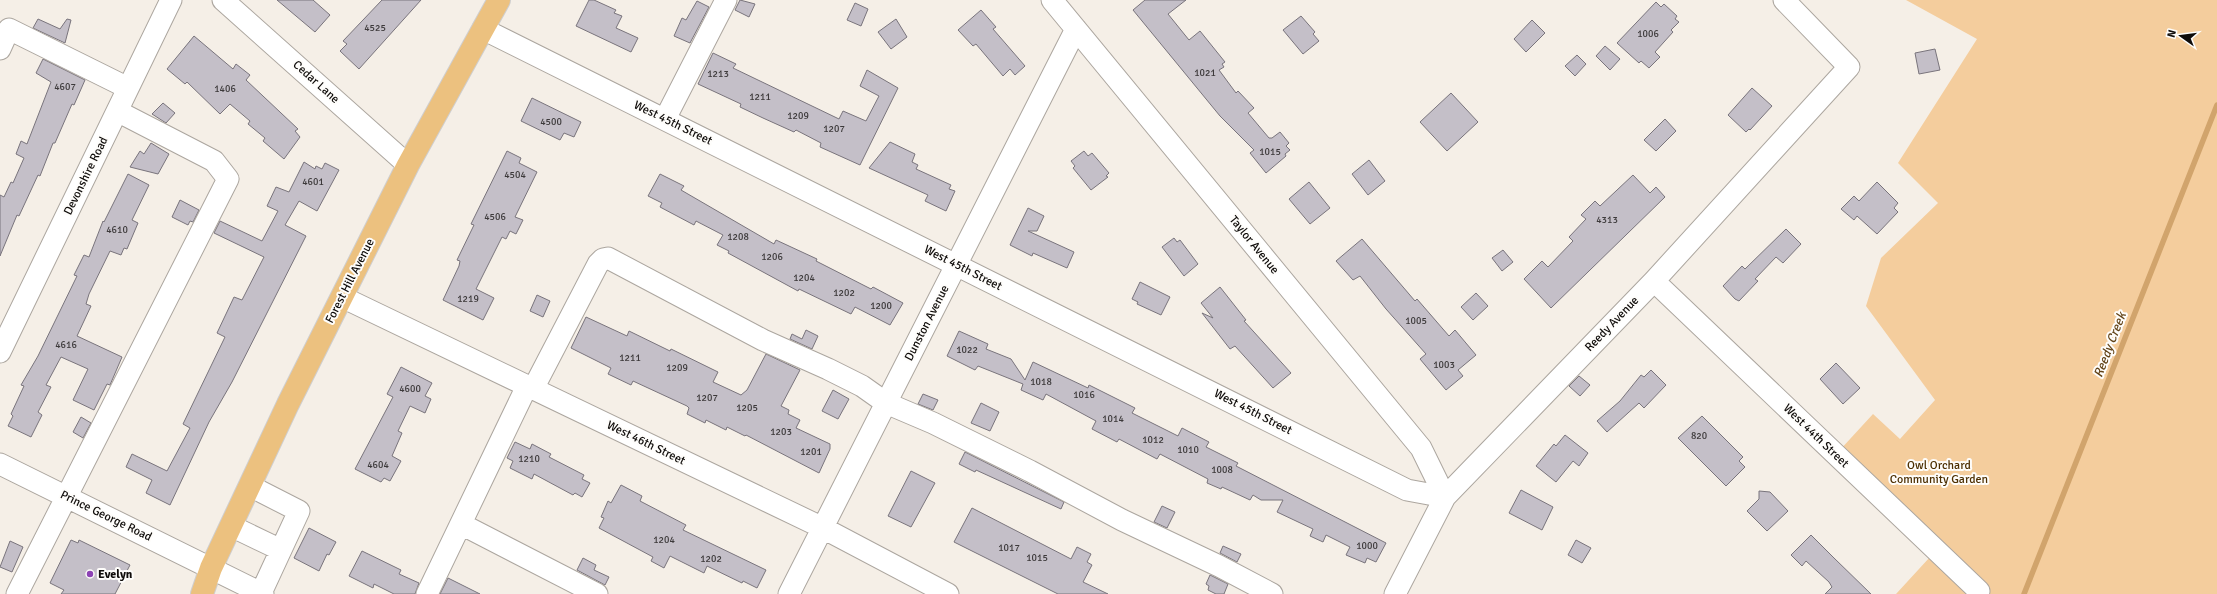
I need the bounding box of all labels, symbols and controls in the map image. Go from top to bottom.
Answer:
north arrow [2161,16,2201,56]
house number: 4525 [364,22,386,34]
house number: 1006 [1637,28,1659,40]
text: N [2165,28,2179,39]
street label: Cedar Lane [290,57,342,107]
house number: 1021 [1194,67,1216,79]
house number: 1213 [707,68,729,80]
house number: 4607 [54,81,76,93]
house number: 1406 [214,83,236,95]
house number: 1211 [749,91,771,103]
street label: West 45th Street [631,98,715,148]
house number: 1209 [787,110,809,122]
house number: 4500 [540,116,562,128]
house number: 1207 [823,123,845,135]
street label: Devonshire Road [61,134,111,218]
house number: 1015 [1259,146,1281,158]
house number: 4504 [504,169,526,181]
house number: 4601 [302,176,324,188]
house number: 4506 [484,211,506,223]
street label: Taylor Avenue [1226,213,1282,277]
house number: 4313 [1596,214,1618,226]
house number: 4610 [106,224,128,236]
house number: 1208 [727,231,749,243]
street label: Forest Hill Avenue [322,236,378,326]
street label: West 45th Street [922,242,1004,294]
house number: 1206 [761,251,783,263]
house number: 1204 [793,272,815,284]
street label: Dunston Avenue [901,283,953,363]
house number: 1202 [833,287,855,299]
house number: 1219 [457,293,479,305]
street label: Reedy Avenue [1582,293,1642,355]
house number: 1200 [870,300,892,312]
water label: Reedy Creek [2090,309,2130,380]
house number: 1005 [1405,315,1427,327]
house number: 4616 [55,339,77,351]
house number: 1022 [956,344,978,356]
house number: 1211 [619,352,641,364]
house number: 1003 [1433,359,1455,371]
house number: 1209 [666,362,688,374]
house number: 1018 [1030,376,1052,388]
house number: 4600 [399,383,421,395]
street label: West 45th Street [1212,386,1294,438]
house number: 1016 [1073,389,1095,401]
house number: 1207 [696,392,718,404]
street label: West 44th Street [1780,401,1852,471]
house number: 1205 [736,402,758,414]
house number: 1014 [1102,413,1124,425]
street label: West 46th Street [604,418,688,468]
house number: 1203 [770,426,792,438]
house number: 820 [1691,430,1707,442]
house number: 1012 [1142,434,1164,446]
house number: 1010 [1177,444,1199,456]
house number: 1201 [800,446,822,458]
house number: 1210 [518,453,540,465]
park label: Owl Orchard Community Garden [1890,458,1988,487]
house number: 4604 [367,459,389,471]
house number: 1008 [1211,464,1233,476]
street label: Prince George Road [58,487,154,545]
house number: 1204 [653,534,675,546]
house number: 1000 [1356,540,1378,552]
house number: 1017 [998,542,1020,554]
house number: 1015 [1026,552,1048,564]
house number: 1202 [700,553,722,565]
place label: Evelyn [98,567,133,582]
marker: Evelyn [85,569,95,579]

